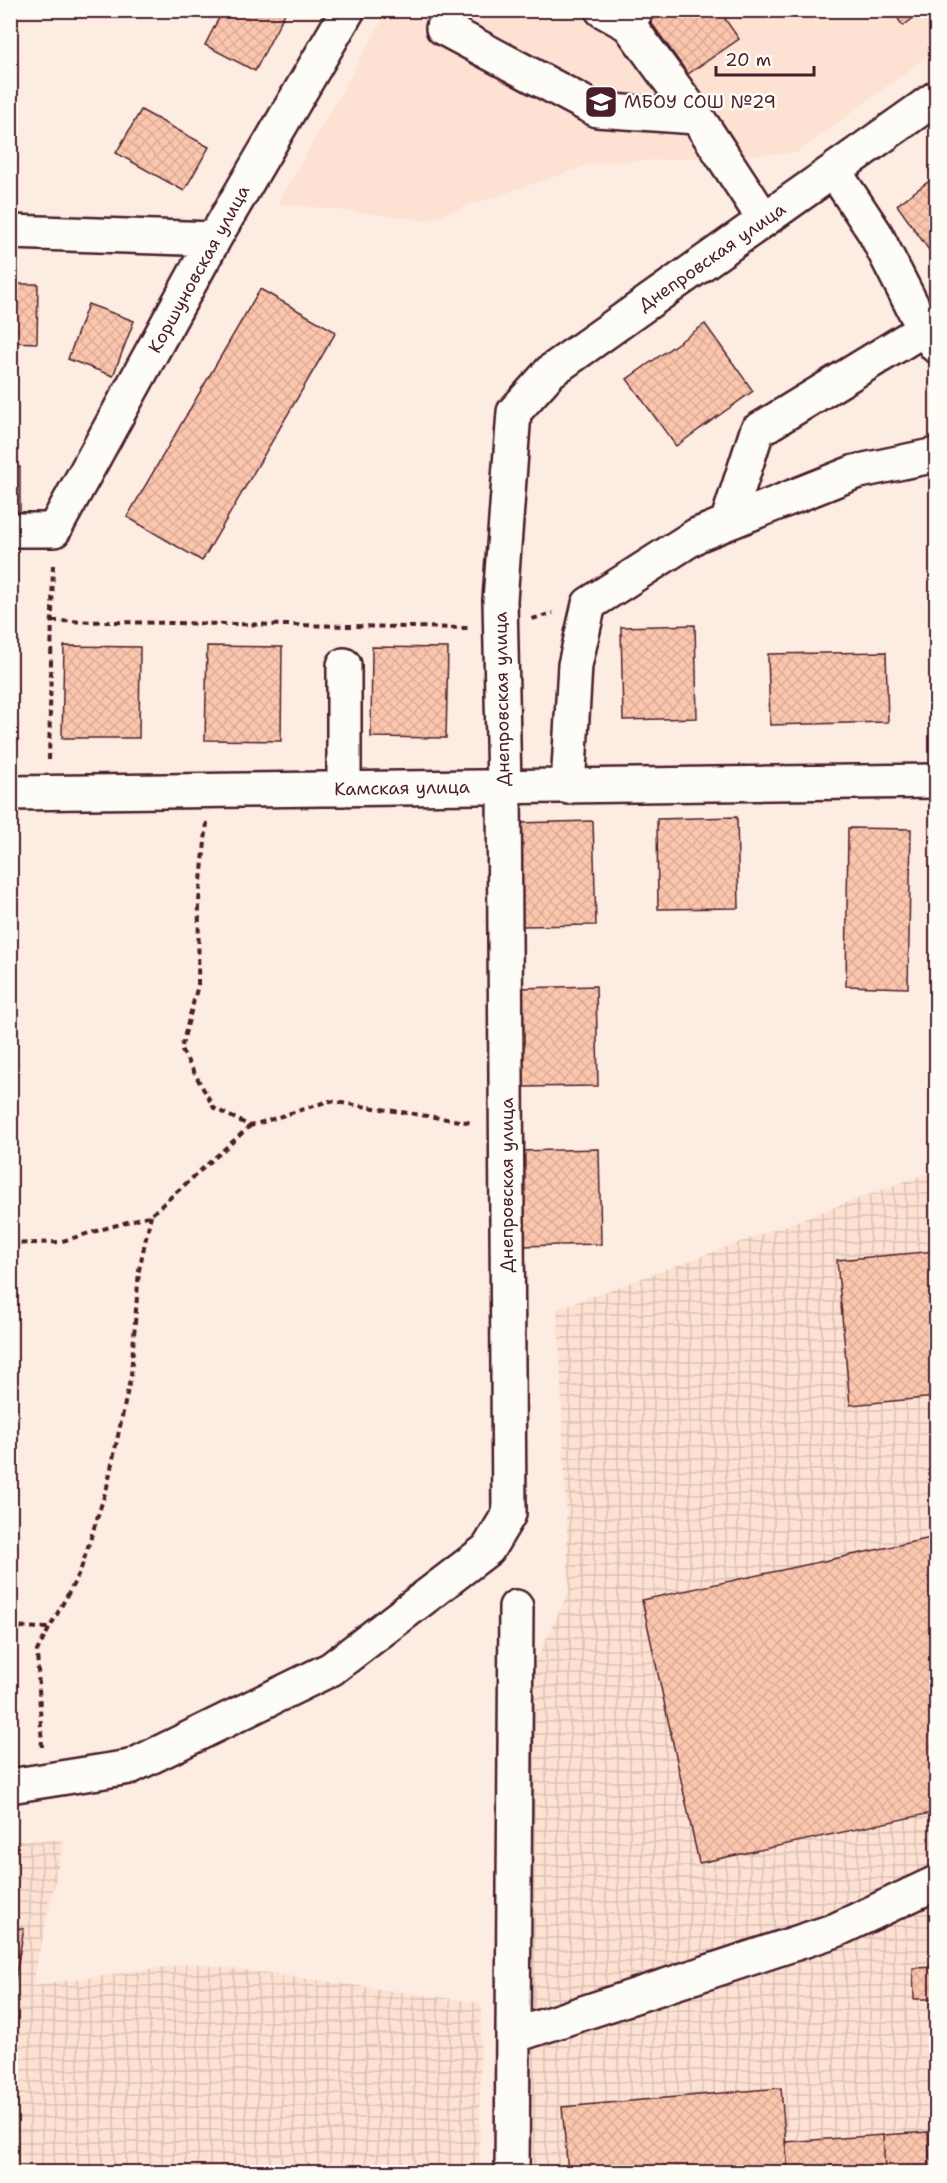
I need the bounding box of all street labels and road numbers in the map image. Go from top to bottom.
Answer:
street label: Коршуновская улица [143,181,255,357]
street label: Днепровская улица [634,197,790,317]
street label: Днепровская улица [488,611,516,787]
street label: Камская улица [334,775,470,801]
street label: Днепровская улица [495,1098,519,1272]

